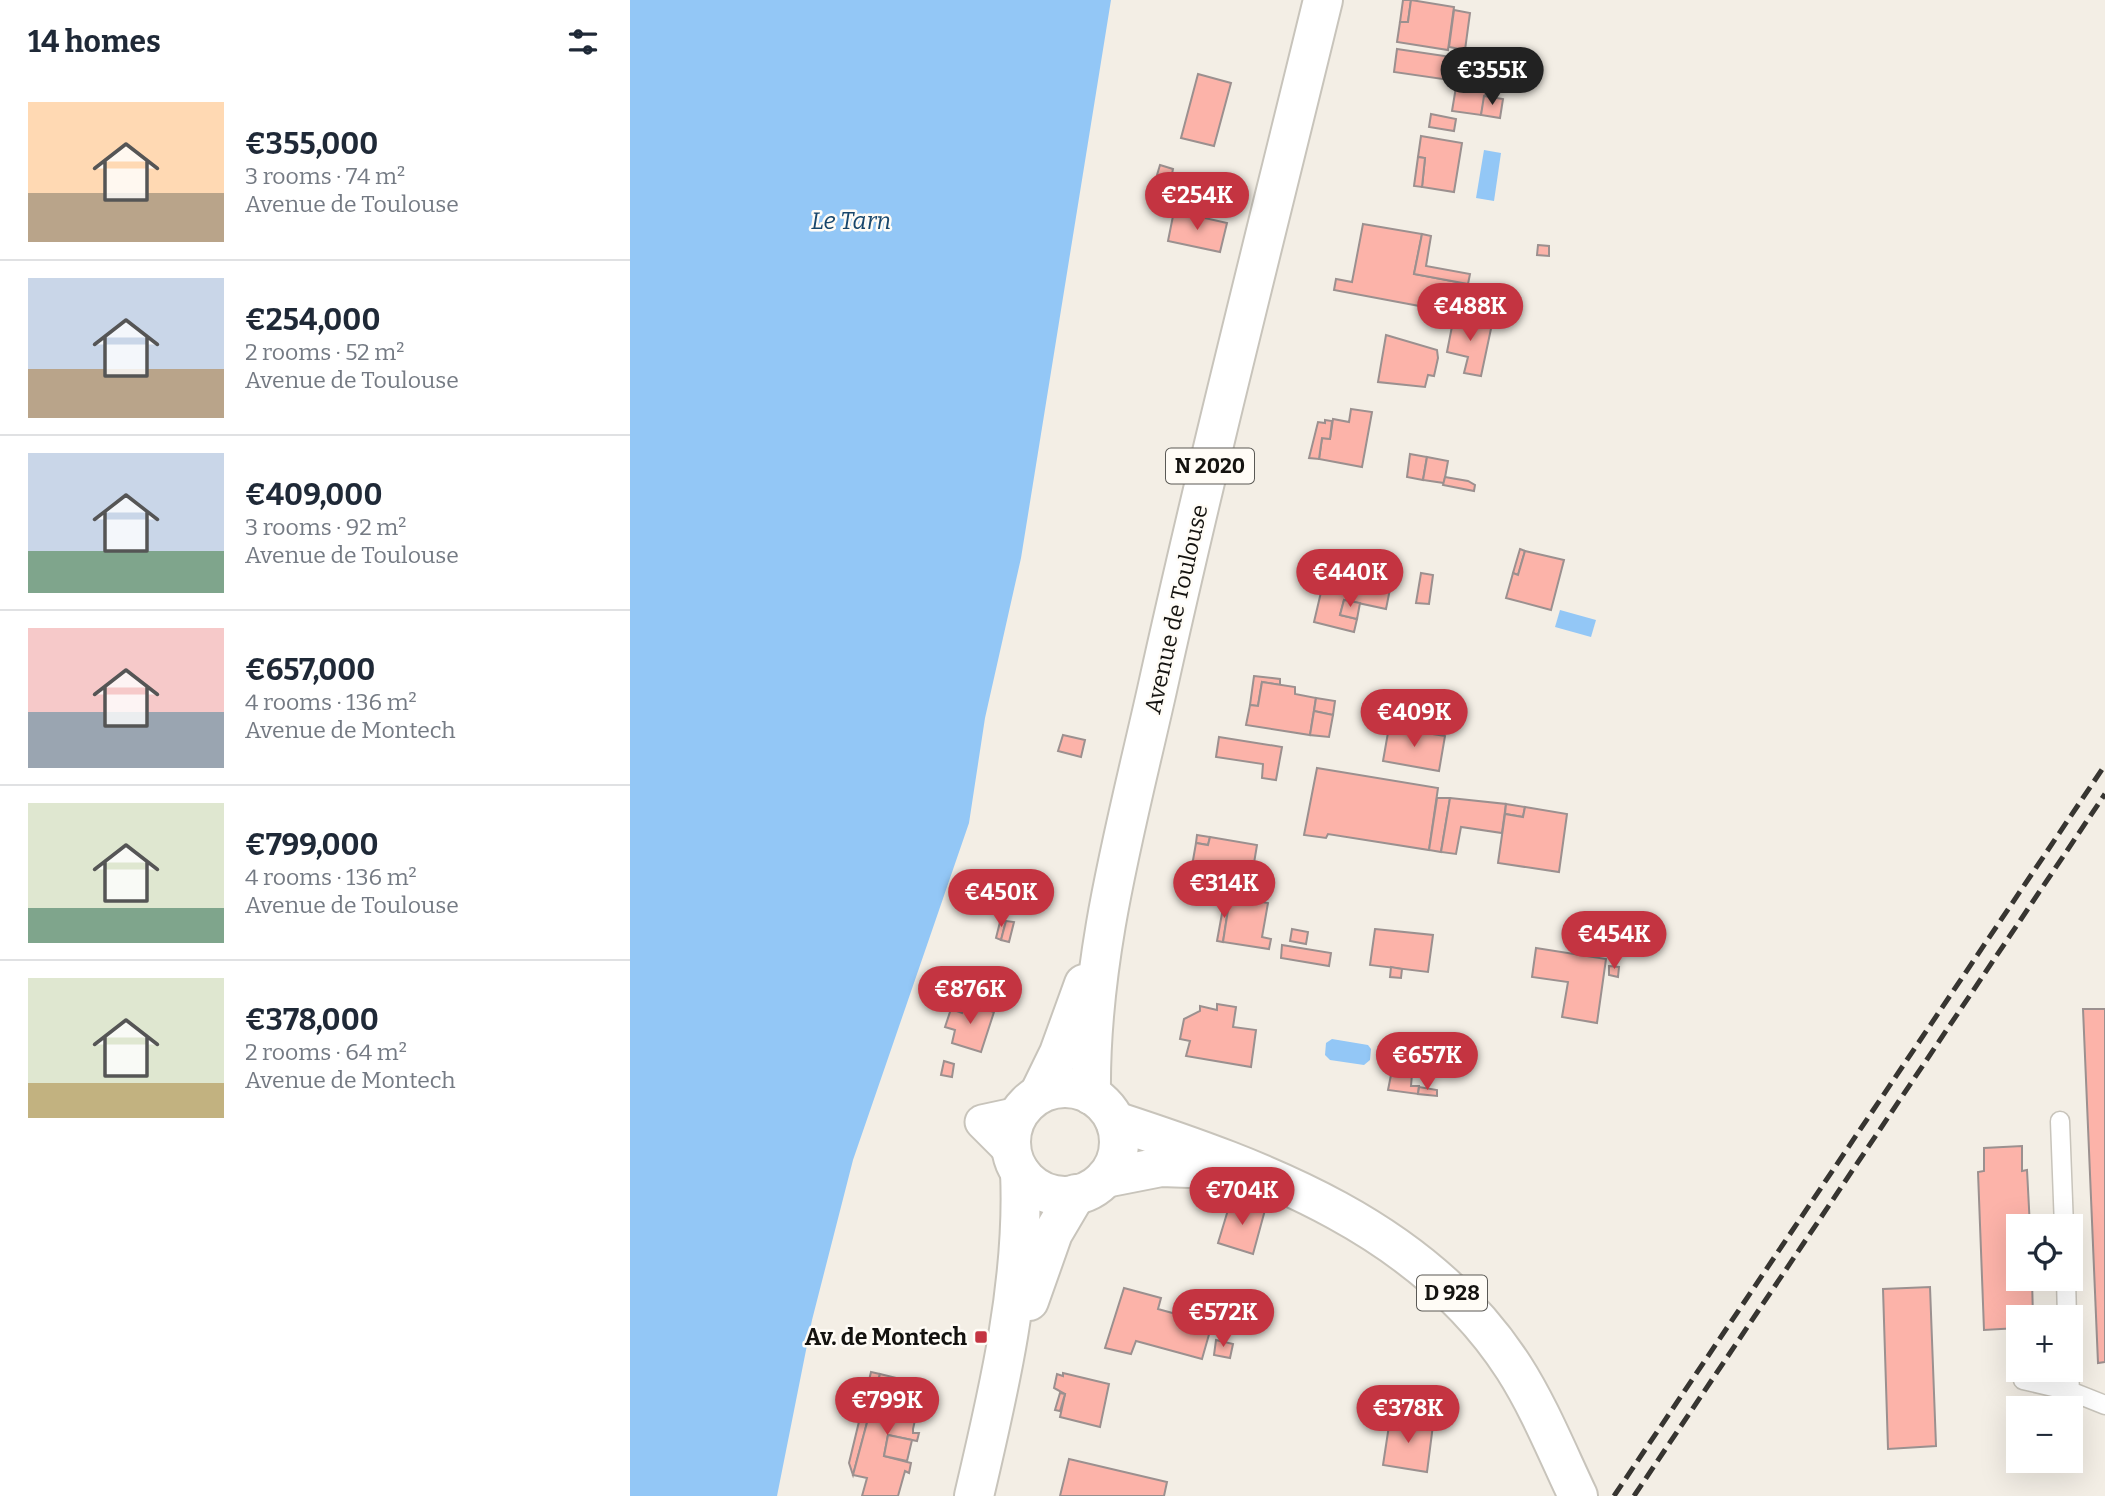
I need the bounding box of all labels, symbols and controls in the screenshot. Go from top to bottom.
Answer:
icon: filters [564,23,602,61]
text: 14 homes [28,24,161,60]
pin: €355K [1443,48,1541,107]
text: €355K [1457,56,1527,84]
text: €355,000 [245,126,378,162]
icon: home [84,130,168,214]
text: 3 rooms · 74 m² [245,162,405,190]
pin: €254K [1148,173,1246,232]
text: €254K [1161,181,1233,209]
text: Avenue de Toulouse [245,190,459,218]
water label: Le Tarn [811,207,891,235]
pin: €488K [1421,284,1519,343]
text: €488K [1433,292,1507,320]
text: €254,000 [245,302,380,338]
icon: home [84,306,168,390]
text: 2 rooms · 52 m² [245,338,404,366]
text: Avenue de Toulouse [245,366,459,394]
road number: N 2020 [1166,448,1254,484]
text: €409,000 [245,477,382,513]
icon: home [84,481,168,565]
street label: Avenue de Toulouse [1138,502,1214,716]
text: 3 rooms · 92 m² [245,513,406,541]
text: Avenue de Toulouse [245,541,459,569]
pin: €440K [1301,550,1399,609]
text: €440K [1312,558,1388,586]
text: €657,000 [245,652,375,688]
icon: home [84,656,168,740]
text: 4 rooms · 136 m² [245,688,417,716]
pin: €409K [1365,690,1463,749]
text: €409K [1377,698,1451,726]
text: Avenue de Montech [245,716,455,744]
text: €799,000 [245,827,379,863]
icon: home [84,831,168,915]
pin: €314K [1175,860,1273,920]
text: 4 rooms · 136 m² [245,863,417,891]
text: €314K [1189,869,1259,897]
pin: €450K [952,870,1050,929]
text: €450K [964,878,1038,906]
text: Avenue de Toulouse [245,891,459,919]
pin: €454K [1565,912,1663,971]
text: €454K [1577,920,1651,948]
pin: €876K [921,967,1019,1026]
text: €876K [934,975,1006,1003]
text: €378,000 [245,1002,379,1038]
icon: home [84,1006,168,1090]
pin: €657K [1378,1032,1476,1092]
text: 2 rooms · 64 m² [245,1038,407,1066]
text: €657K [1392,1041,1462,1069]
text: Avenue de Montech [245,1066,455,1094]
pin: €704K [1193,1168,1291,1227]
text: €704K [1206,1176,1278,1204]
map controls [2006,1214,2083,1473]
button: locate [2006,1214,2083,1291]
road number: D 928 [1417,1276,1487,1310]
pin: €572K [1174,1290,1272,1349]
text: €572K [1188,1298,1258,1326]
button: + [2006,1305,2083,1382]
place label: Av. de Montech [805,1323,967,1351]
marker: Av. de Montech [973,1329,989,1345]
pin: €799K [838,1378,936,1437]
text: €799K [851,1386,923,1414]
pin: €378K [1359,1386,1457,1445]
text: €378K [1373,1394,1443,1422]
button: − [2006,1396,2083,1473]

